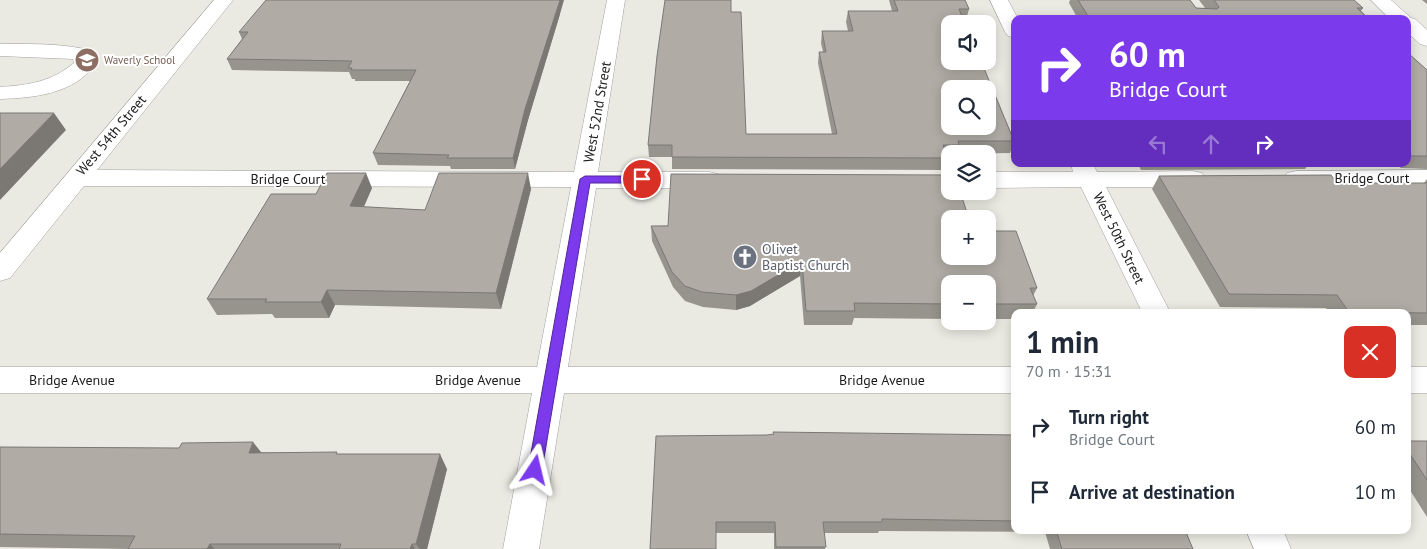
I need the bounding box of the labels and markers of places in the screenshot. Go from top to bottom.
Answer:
school or university icon: Waverly School [74,47,100,73]
place label: Waverly School [104,53,176,67]
pin [621,158,663,200]
place label: Olivet Baptist Church [762,240,850,274]
church icon: Olivet Baptist Church [732,244,758,270]

